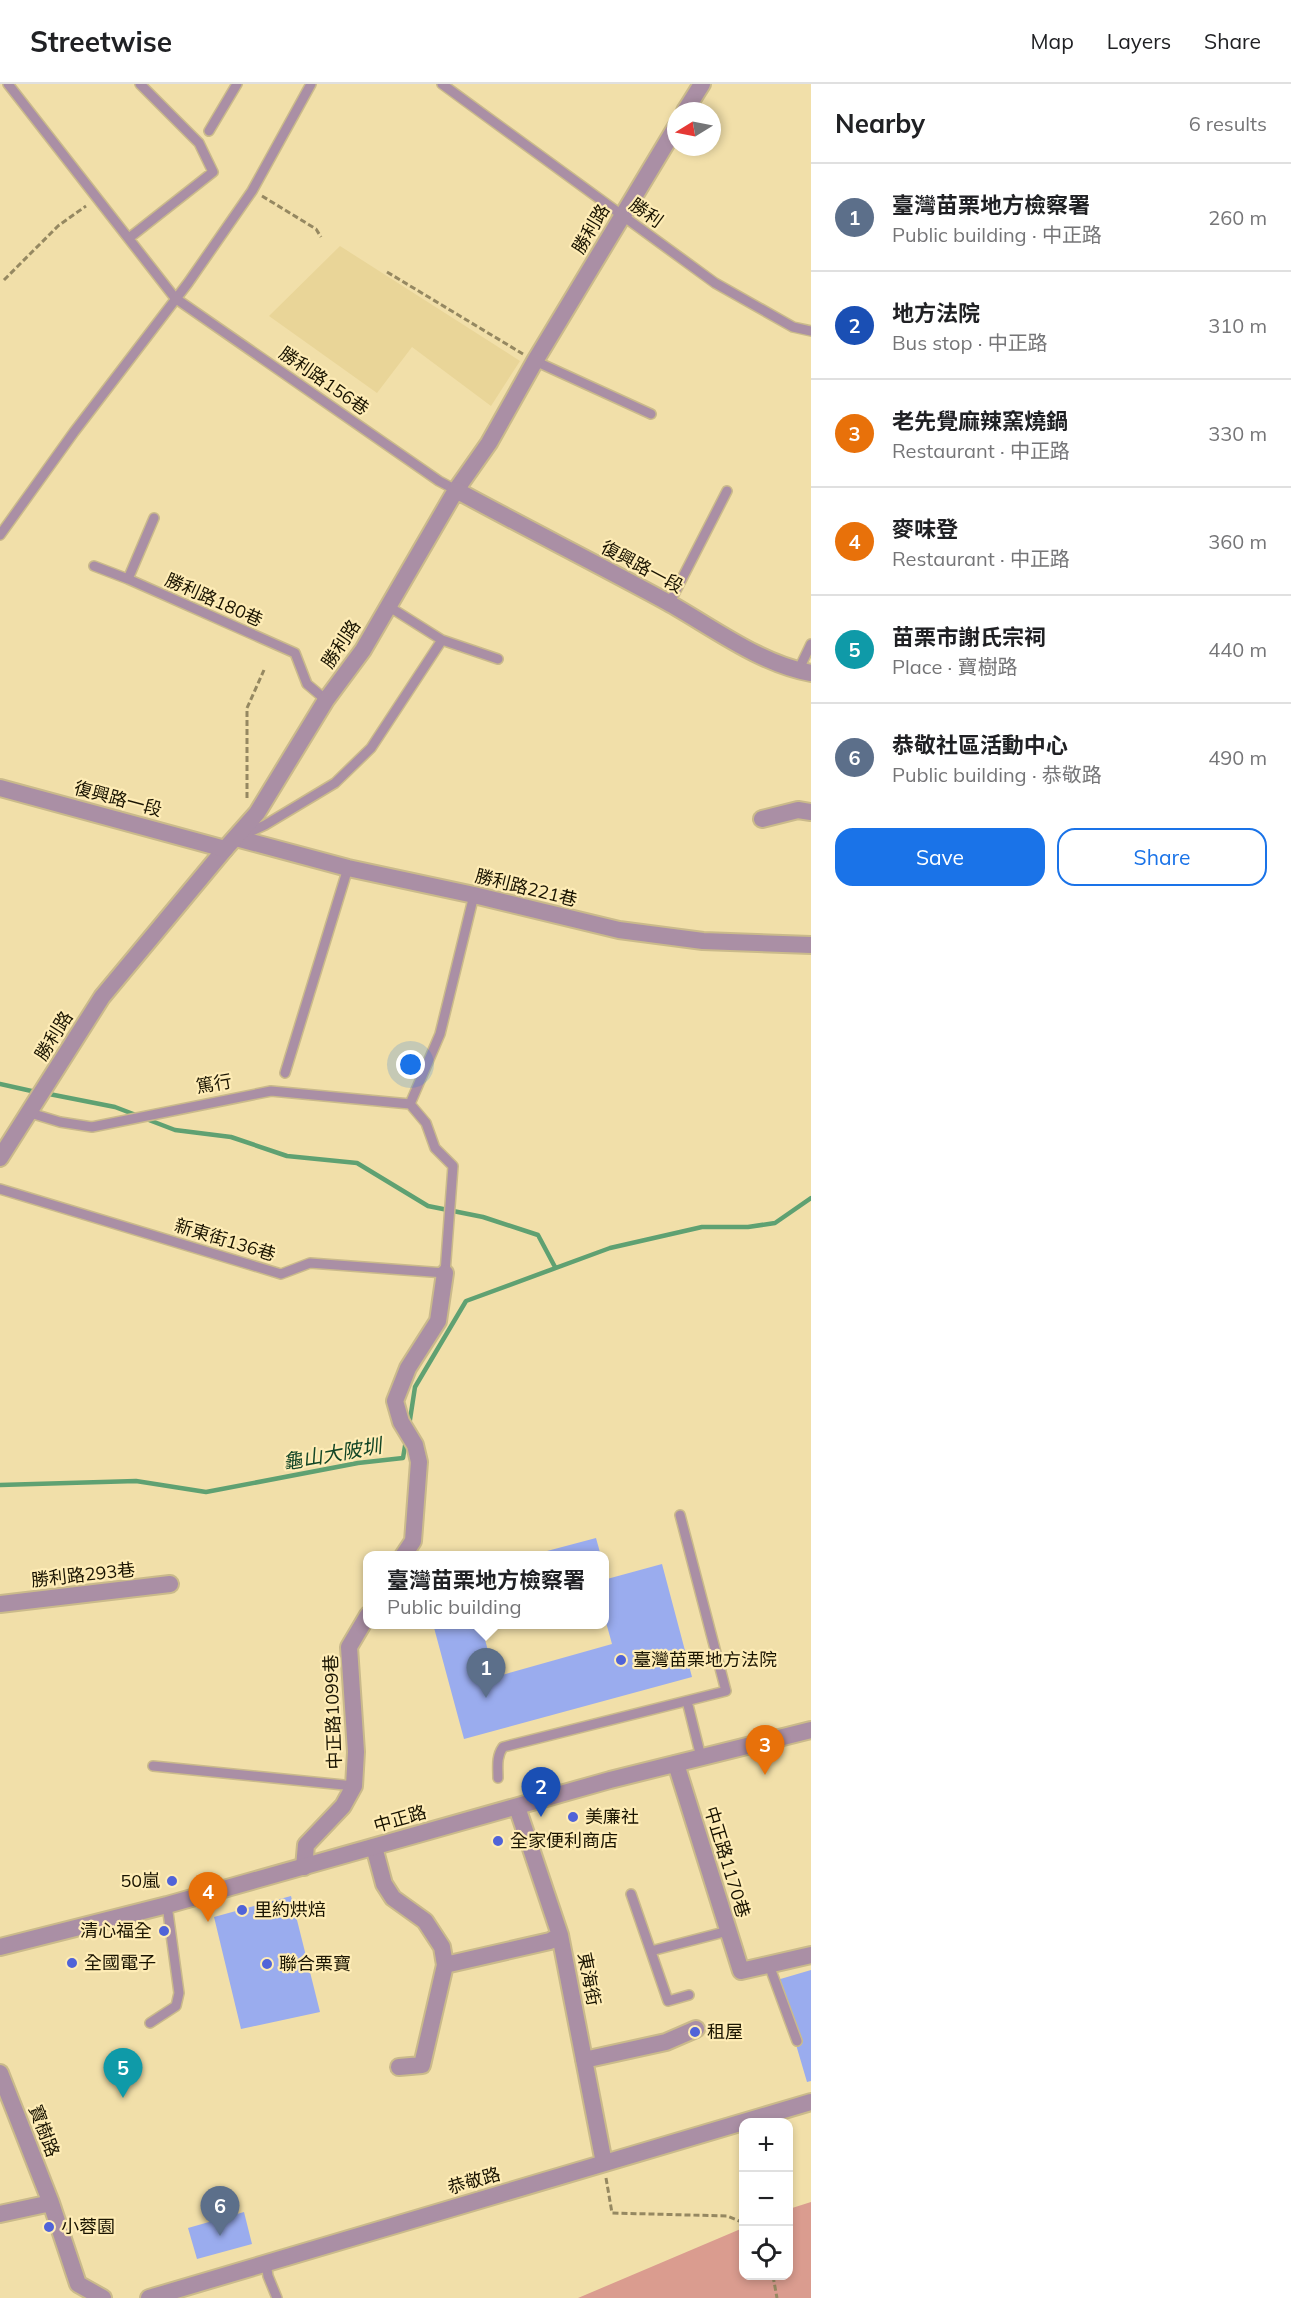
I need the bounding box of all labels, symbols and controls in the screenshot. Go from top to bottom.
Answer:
text: Streetwise [30,24,172,59]
text: Map [1031,28,1074,54]
text: Layers [1107,28,1171,54]
text: Share [1204,28,1261,54]
north arrow [667,102,721,156]
text: Nearby [835,107,925,140]
text: 6 results [1189,111,1267,136]
text: 臺灣苗栗地方檢察署 [892,191,1090,219]
street label: 勝利 [625,193,668,232]
street label: 勝利路 [567,200,614,258]
text: 1 [849,205,861,230]
text: 260 m [1208,205,1267,230]
text: Public building · 中正路 [892,222,1102,247]
text: 地方法院 [892,299,980,327]
text: 2 [849,313,861,338]
text: 310 m [1208,313,1267,338]
text: Bus stop · 中正路 [892,330,1047,355]
street label: 勝利路156巷 [275,341,374,420]
text: 老先覺麻辣窯燒鍋 [892,407,1068,435]
text: 3 [849,421,861,446]
text: 330 m [1208,421,1267,446]
text: Restaurant · 中正路 [892,438,1070,463]
text: 麥味登 [892,515,958,543]
text: 4 [849,529,861,554]
text: 360 m [1208,529,1267,554]
street label: 復興路一段 [597,535,687,598]
text: Restaurant · 中正路 [892,546,1070,571]
street label: 勝利路180巷 [162,568,267,631]
street label: 勝利路 [316,615,365,673]
text: 苗栗市謝氏宗祠 [892,623,1046,651]
text: 5 [849,637,861,662]
text: 440 m [1208,637,1267,662]
text: Place · 寶樹路 [892,654,1017,679]
text: 恭敬社區活動中心 [892,731,1068,759]
text: 6 [849,745,861,770]
text: 490 m [1208,745,1267,770]
text: Public building · 恭敬路 [892,762,1102,787]
street label: 復興路一段 [72,776,165,821]
button: Save [835,828,1045,886]
button: Share [1057,828,1267,886]
street label: 勝利路221巷 [473,864,580,911]
street label: 勝利路 [30,1007,78,1065]
your location [396,1050,425,1079]
street label: 篤行 [194,1069,234,1098]
street label: 新東街136巷 [172,1213,278,1266]
water label: 龜山大陂圳 [281,1432,386,1475]
popup [363,1551,609,1629]
street label: 勝利路293巷 [30,1558,136,1591]
text: 臺灣苗栗地方檢察署 [387,1566,585,1594]
text: Public building [387,1594,522,1619]
pin: 1 [466,1648,506,1698]
place label: 臺灣苗栗地方法院 [633,1648,777,1671]
marker: 臺灣苗栗地方法院 [614,1653,628,1667]
street label: 中正路1099巷 [319,1654,346,1770]
pin: 3 [746,1726,784,1775]
pin: 2 [522,1768,560,1817]
street label: 中正路 [371,1800,429,1837]
street label: 中正路1170巷 [700,1803,755,1920]
place label: 美廉社 [585,1805,639,1828]
marker: 美廉社 [566,1810,580,1824]
place label: 全家便利商店 [510,1829,618,1852]
marker: 全家便利商店 [491,1834,505,1848]
place label: 50嵐 [120,1869,160,1892]
pin: 4 [188,1872,228,1922]
marker: 50嵐 [165,1874,179,1888]
place label: 里約烘焙 [254,1898,326,1921]
marker: 里約烘焙 [235,1903,249,1917]
place label: 清心福全 [80,1919,152,1942]
marker: 清心福全 [157,1924,171,1938]
street label: 東海街 [573,1950,606,2008]
place label: 全國電子 [84,1951,156,1974]
place label: 聯合栗寶 [279,1952,351,1975]
marker: 全國電子 [65,1956,79,1970]
marker: 聯合栗寶 [260,1957,274,1971]
place label: 租屋 [707,2020,743,2043]
marker: 租屋 [688,2025,702,2039]
pin: 5 [104,2048,142,2098]
street label: 寶樹路 [24,2101,65,2160]
map controls [739,2118,793,2280]
button: + [739,2118,793,2172]
street label: 恭敬路 [445,2162,503,2199]
button: − [739,2172,793,2226]
pin: 6 [200,2186,240,2236]
place label: 小蓉園 [61,2215,115,2238]
marker: 小蓉園 [42,2220,56,2234]
button: locate [739,2226,793,2280]

